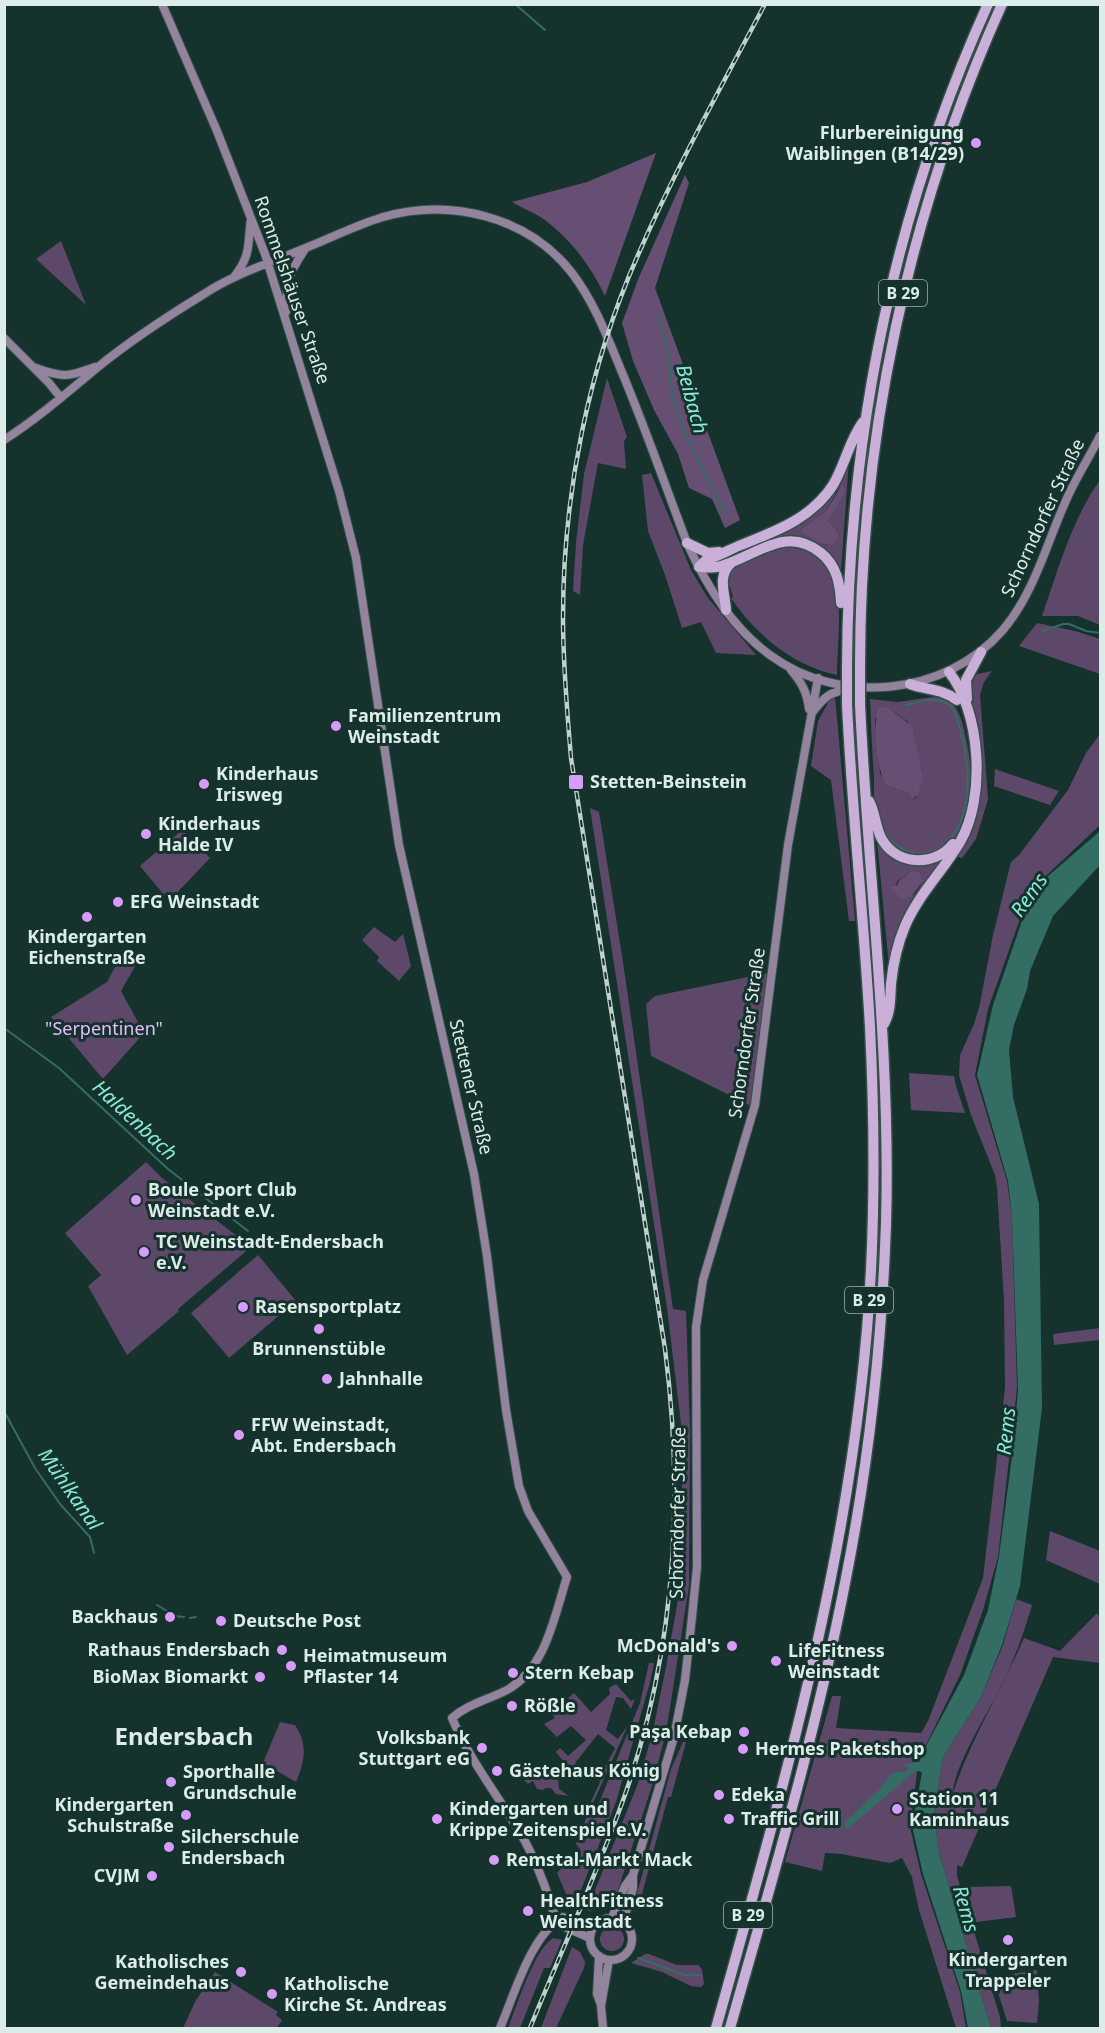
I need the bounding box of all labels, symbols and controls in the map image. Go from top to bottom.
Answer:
place label: Flurbereinigung Waiblingen (B14/29) [786,120,964,165]
marker: Flurbereinigung Waiblingen (B14/29) [969,136,983,150]
street label: Rommelshäuser Straße [249,192,336,387]
road number: B 29 [879,280,927,306]
water label: Beibach [670,361,715,437]
street label: Schorndorfer Straße [995,435,1089,601]
place label: Familienzentrum Weinstadt [348,703,501,748]
marker: Familienzentrum Weinstadt [329,719,343,733]
place label: Kinderhaus Irisweg [216,761,318,806]
place label: Stetten-Beinstein [590,769,747,793]
marker: Stetten-Beinstein [567,773,585,791]
marker: Kinderhaus Irisweg [197,777,211,791]
place label: Kinderhaus Halde IV [158,811,260,856]
marker: Kinderhaus Halde IV [139,827,153,841]
water label: Rems [1004,867,1053,922]
place label: EFG Weinstadt [130,889,260,913]
marker: EFG Weinstadt [111,895,125,909]
marker: Kindergarten Eichenstraße [80,910,94,924]
place label: Kindergarten Eichenstraße [27,924,147,969]
street label: Schorndorfer Straße [722,946,770,1120]
park label: "Serpentinen" [45,1016,163,1040]
street label: Stettener Straße [445,1017,499,1157]
water label: Haldenbach [87,1073,184,1166]
place label: Boule Sport Club Weinstadt e.V. [148,1177,297,1222]
marker: Boule Sport Club Weinstadt e.V. [129,1193,143,1207]
place label: TC Weinstadt-Endersbach e.V. [156,1229,384,1274]
marker: TC Weinstadt-Endersbach e.V. [137,1245,151,1259]
road number: B 29 [845,1287,893,1313]
place label: Rasensportplatz [255,1294,401,1318]
marker: Rasensportplatz [236,1300,250,1314]
marker: Brunnenstüble [312,1322,326,1336]
place label: Brunnenstüble [252,1336,386,1360]
place label: Jahnhalle [337,1366,423,1390]
marker: Jahnhalle [320,1372,334,1386]
water label: Rems [990,1406,1021,1456]
place label: FFW Weinstadt, Abt. Endersbach [251,1412,397,1457]
street label: Schorndorfer Straße [664,1427,690,1599]
marker: FFW Weinstadt, Abt. Endersbach [232,1428,246,1442]
water label: Mühlkanal [32,1442,109,1536]
place label: Backhaus [72,1604,158,1628]
place label: Deutsche Post [233,1608,361,1632]
marker: Backhaus [163,1610,177,1624]
marker: Deutsche Post [214,1614,228,1628]
place label: McDonald's [617,1633,720,1657]
place label: Rathaus Endersbach [88,1637,270,1661]
place label: LifeFitness Weinstadt [788,1638,885,1683]
marker: McDonald's [725,1639,739,1653]
marker: Rathaus Endersbach [275,1643,289,1657]
place label: Heimatmuseum Pflaster 14 [303,1643,447,1688]
marker: LifeFitness Weinstadt [769,1654,783,1668]
marker: Heimatmuseum Pflaster 14 [284,1659,298,1673]
place label: Stern Kebap [525,1660,634,1684]
place label: BioMax Biomarkt [93,1664,248,1688]
marker: Stern Kebap [506,1666,520,1680]
marker: BioMax Biomarkt [253,1670,267,1684]
place label: Rößle [524,1693,576,1717]
marker: Rößle [505,1699,519,1713]
district label: Endersbach [115,1719,253,1752]
place label: Paşa Kebap [629,1719,732,1743]
place label: Volksbank Stuttgart eG [358,1725,471,1770]
marker: Paşa Kebap [737,1725,751,1739]
place label: Hermes Paketshop [755,1736,925,1760]
marker: Volksbank Stuttgart eG [475,1741,489,1755]
marker: Hermes Paketshop [736,1742,750,1756]
place label: Gästehaus König [509,1758,660,1782]
place label: Sporthalle Grundschule [183,1759,297,1804]
marker: Gästehaus König [490,1764,504,1778]
marker: Sporthalle Grundschule [164,1775,178,1789]
place label: Edeka [731,1782,785,1806]
place label: Station 11 Kaminhaus [909,1786,1010,1831]
marker: Edeka [712,1788,726,1802]
place label: Kindergarten Schulstraße [55,1792,174,1837]
place label: Kindergarten und Krippe Zeitenspiel e.V. [449,1796,647,1841]
marker: Station 11 Kaminhaus [890,1802,904,1816]
place label: Traffic Grill [741,1806,839,1830]
marker: Kindergarten Schulstraße [179,1808,193,1822]
marker: Kindergarten und Krippe Zeitenspiel e.V. [430,1812,444,1826]
marker: Traffic Grill [722,1812,736,1826]
place label: Silcherschule Endersbach [181,1824,299,1869]
marker: Silcherschule Endersbach [162,1840,176,1854]
place label: Remstal-Markt Mack [506,1847,693,1871]
marker: Remstal-Markt Mack [487,1853,501,1867]
place label: CVJM [94,1863,140,1887]
marker: CVJM [145,1869,159,1883]
water label: Rems [947,1882,986,1936]
place label: HealthFitness Weinstadt [540,1888,664,1933]
road number: B 29 [724,1902,772,1928]
marker: HealthFitness Weinstadt [521,1904,535,1918]
marker: Kindergarten Trappeler [1001,1933,1015,1947]
place label: Kindergarten Trappeler [948,1947,1068,1992]
place label: Katholisches Gemeindehaus [95,1949,229,1994]
marker: Katholisches Gemeindehaus [234,1965,248,1979]
place label: Katholische Kirche St. Andreas [284,1971,447,2016]
marker: Katholische Kirche St. Andreas [265,1987,279,2001]

